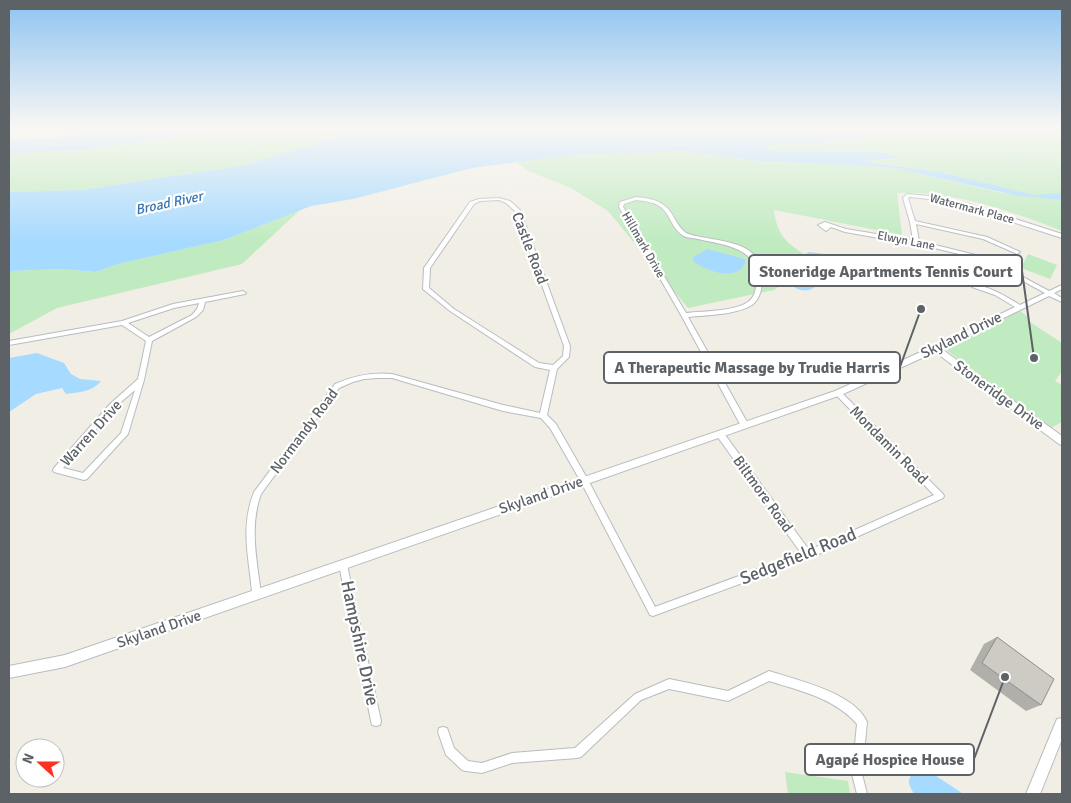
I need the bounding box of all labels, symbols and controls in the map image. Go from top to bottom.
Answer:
water label: Broad River [134,187,206,218]
street label: Watermark Place [928,191,1016,227]
street label: Hillmark Drive [618,209,668,281]
street label: Castle Road [508,210,552,287]
street label: Elwyn Lane [876,228,936,254]
callout: Stoneridge Apartments Tennis Court [749,255,1022,286]
text: Stoneridge Apartments Tennis Court [759,262,1013,282]
street label: Skyland Drive [918,308,1004,362]
callout: A Therapeutic Massage by Trudie Harris [604,352,900,383]
street label: Stoneridge Drive [950,356,1048,434]
text: A Therapeutic Massage by Trudie Harris [614,358,890,378]
street label: Normandy Road [266,385,342,477]
street label: Warren Drive [57,396,125,470]
street label: Mondamin Road [846,402,932,488]
street label: Biltmore Road [729,452,797,536]
street label: Skyland Drive [497,472,585,518]
street label: Sedgefield Road [737,523,859,589]
street label: Hampshire Drive [336,578,384,708]
street label: Skyland Drive [115,606,203,652]
north arrow [15,738,65,788]
callout: Agapé Hospice House [805,744,974,775]
text: Agapé Hospice House [816,750,964,770]
text: N [19,751,38,766]

